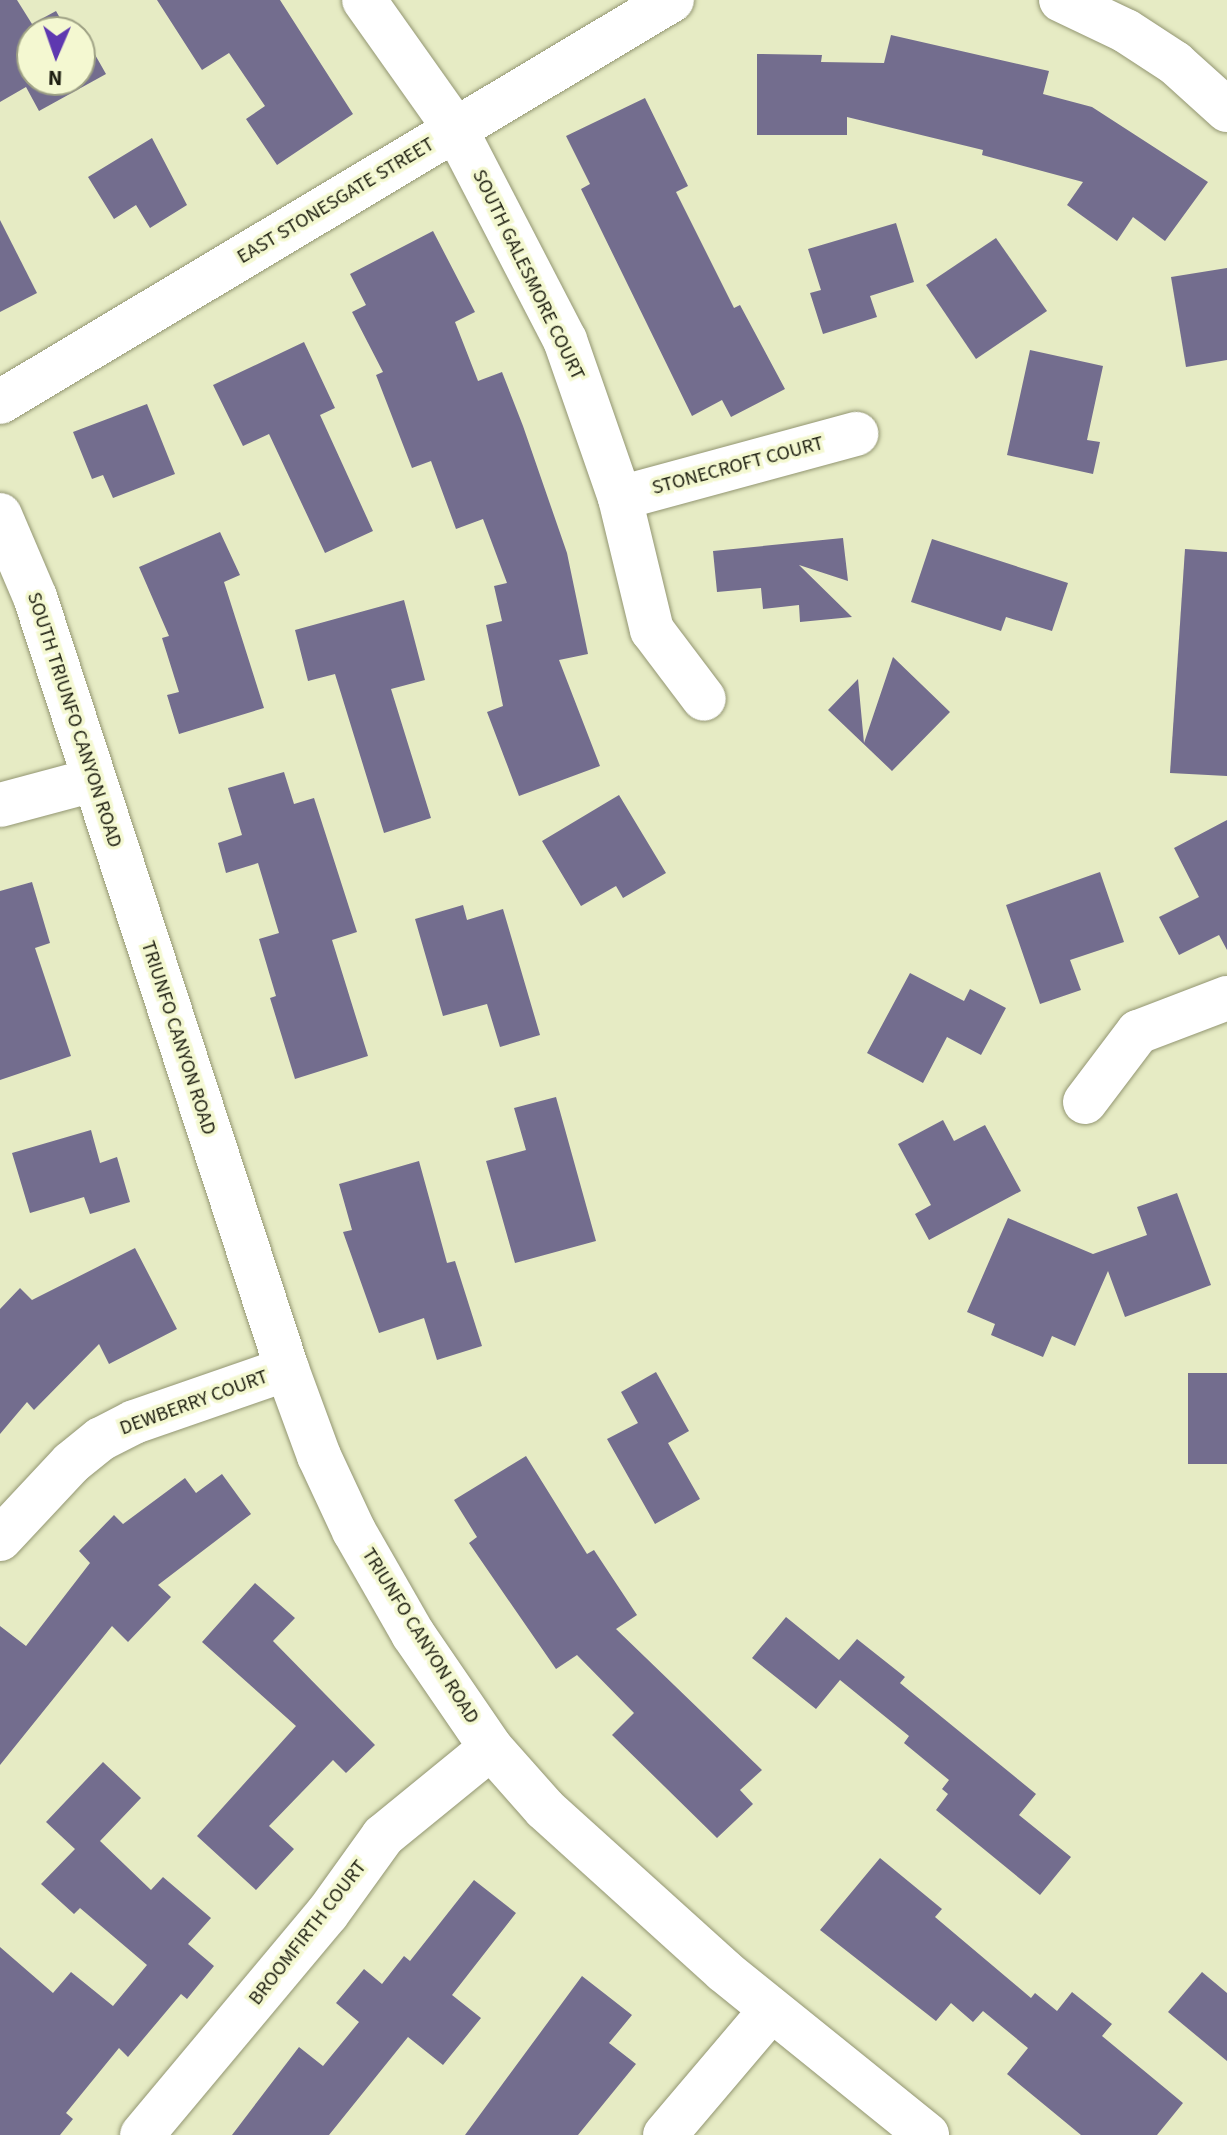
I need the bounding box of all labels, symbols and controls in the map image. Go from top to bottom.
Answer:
north arrow [16,16,96,96]
text: N [47,62,63,94]
street label: EAST STONESGATE STREET [233,133,439,269]
street label: SOUTH GALESMORE COURT [467,166,589,384]
street label: STONECROFT COURT [649,432,827,500]
street label: SOUTH TRIUNFO CANYON ROAD [21,589,127,851]
street label: TRIUNFO CANYON ROAD [135,938,221,1138]
street label: DEWBERRY COURT [117,1365,271,1441]
street label: TRIUNFO CANYON ROAD [356,1544,484,1728]
street label: BROOMFIRTH COURT [244,1856,372,2010]

